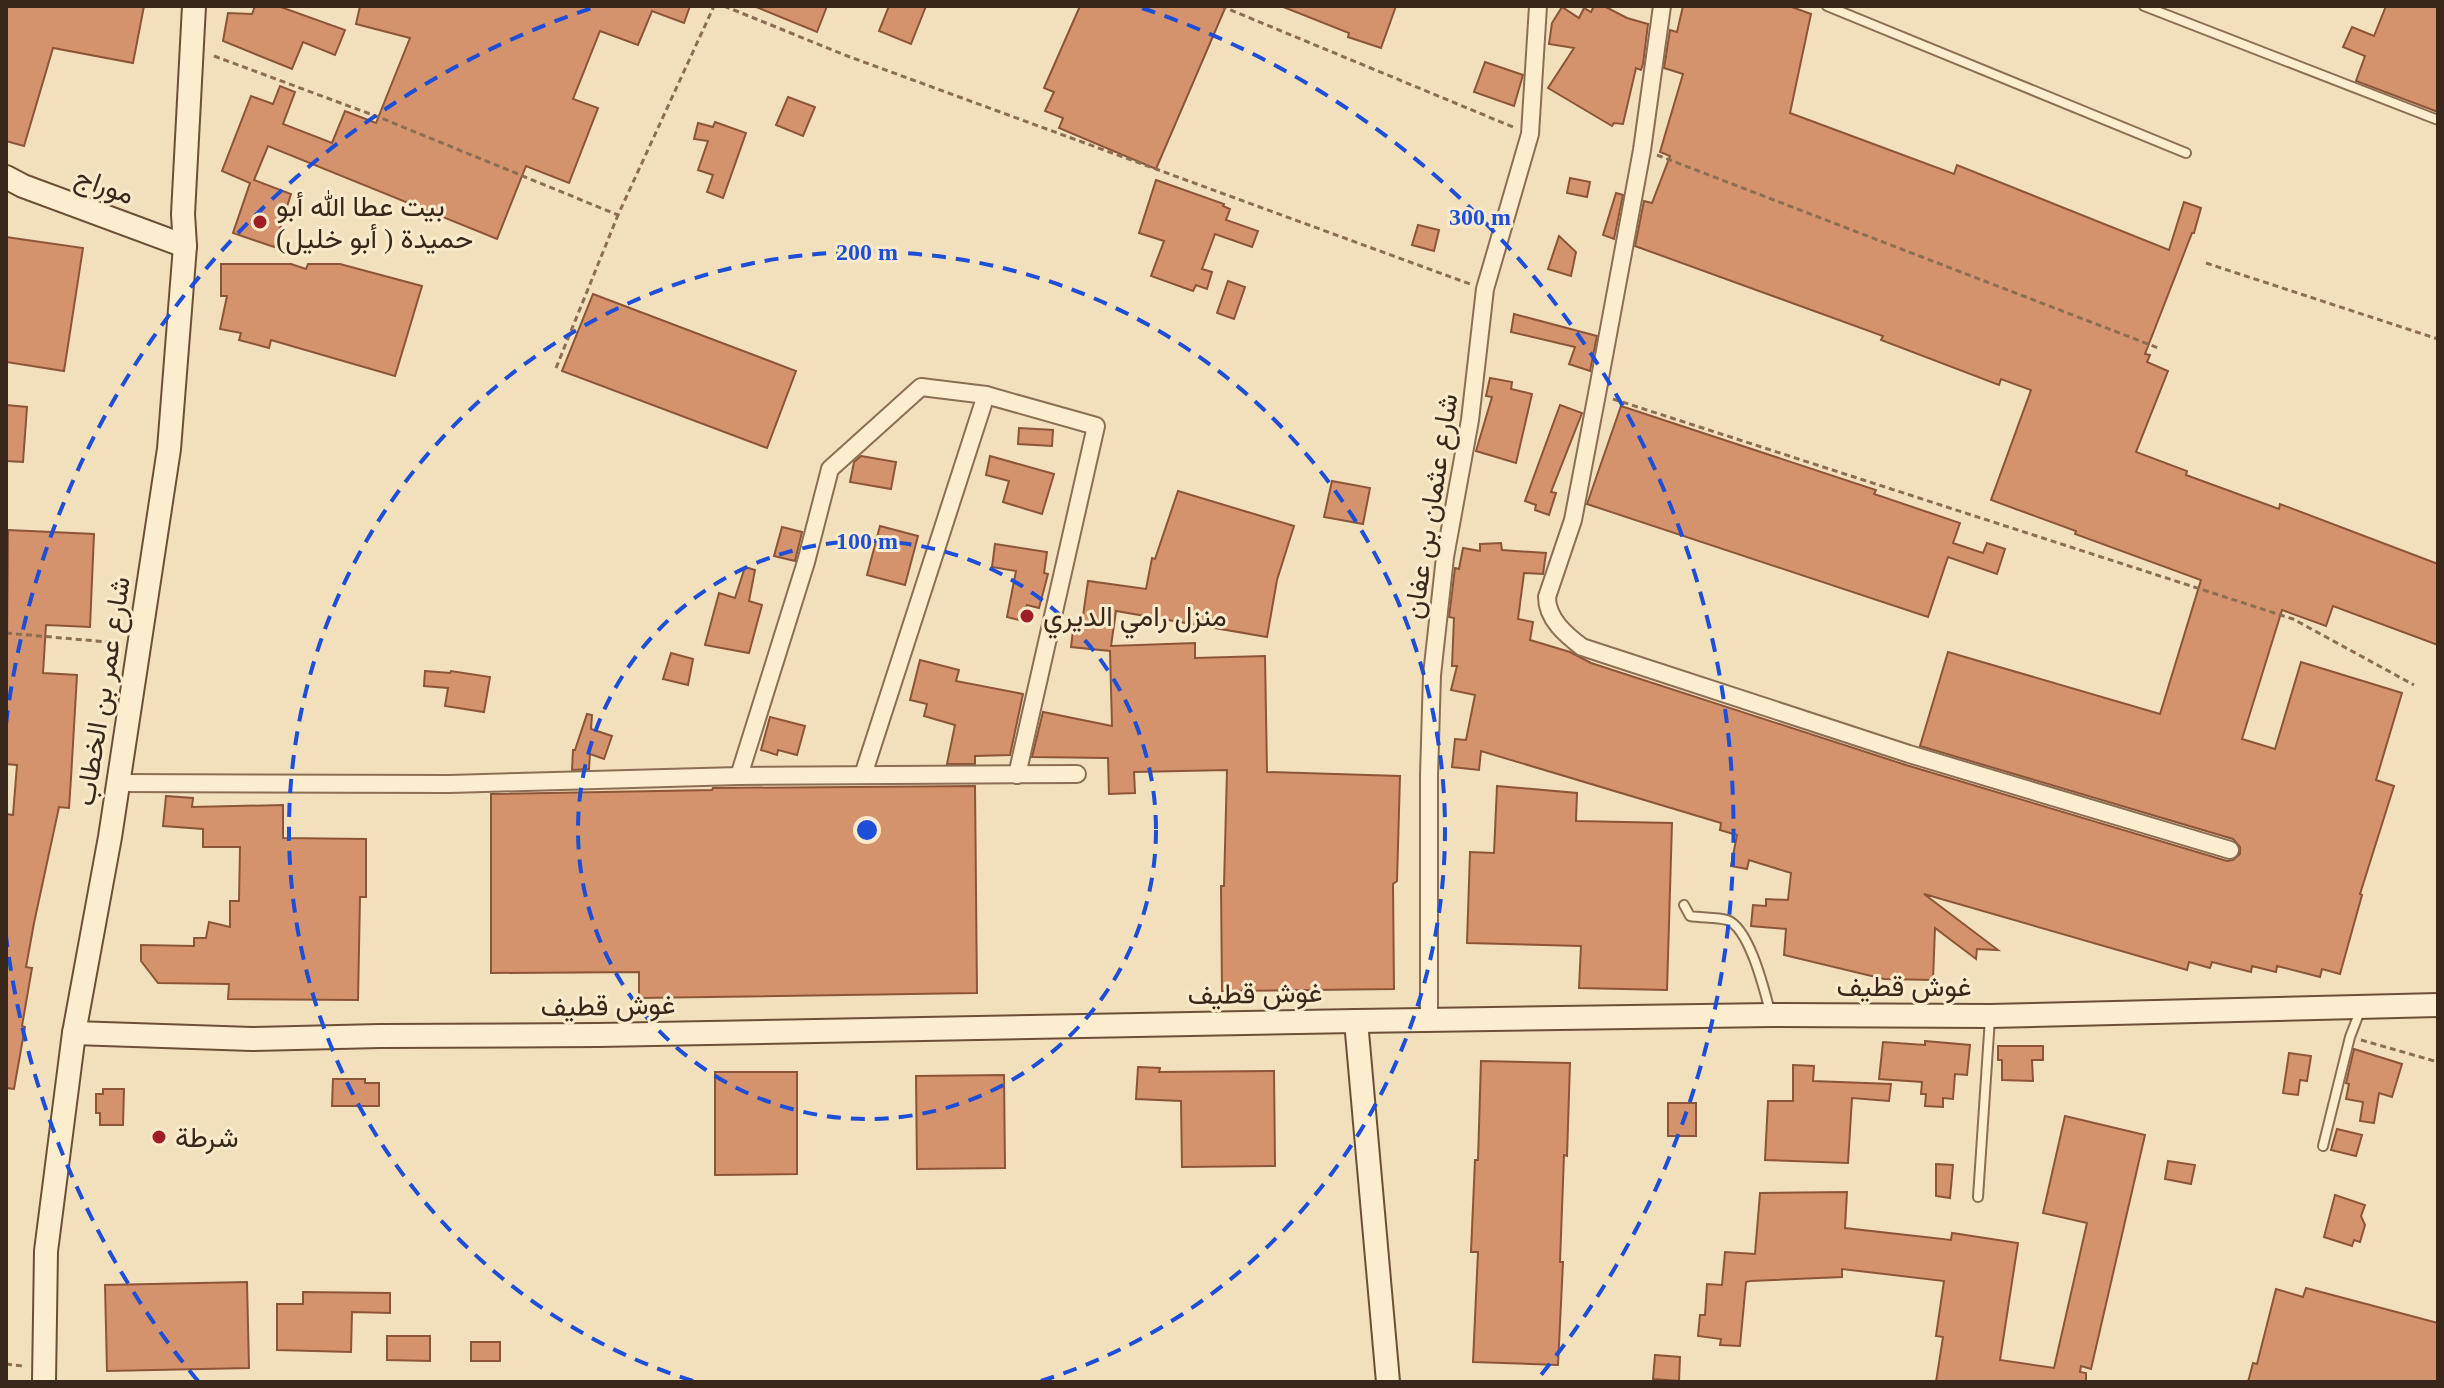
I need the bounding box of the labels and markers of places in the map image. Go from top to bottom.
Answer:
place label: بيت عطا الله أبو حميدة ( أبو خليل) [276,190,473,256]
marker: بيت عطا الله أبو حميدة ( أبو خليل) [251,213,269,231]
place label: منزل رامي الديري [1043,601,1227,639]
marker: منزل رامي الديري [1018,607,1036,625]
centre of rings [853,816,881,844]
place label: شرطة [175,1122,238,1155]
marker: شرطة [150,1128,168,1146]

